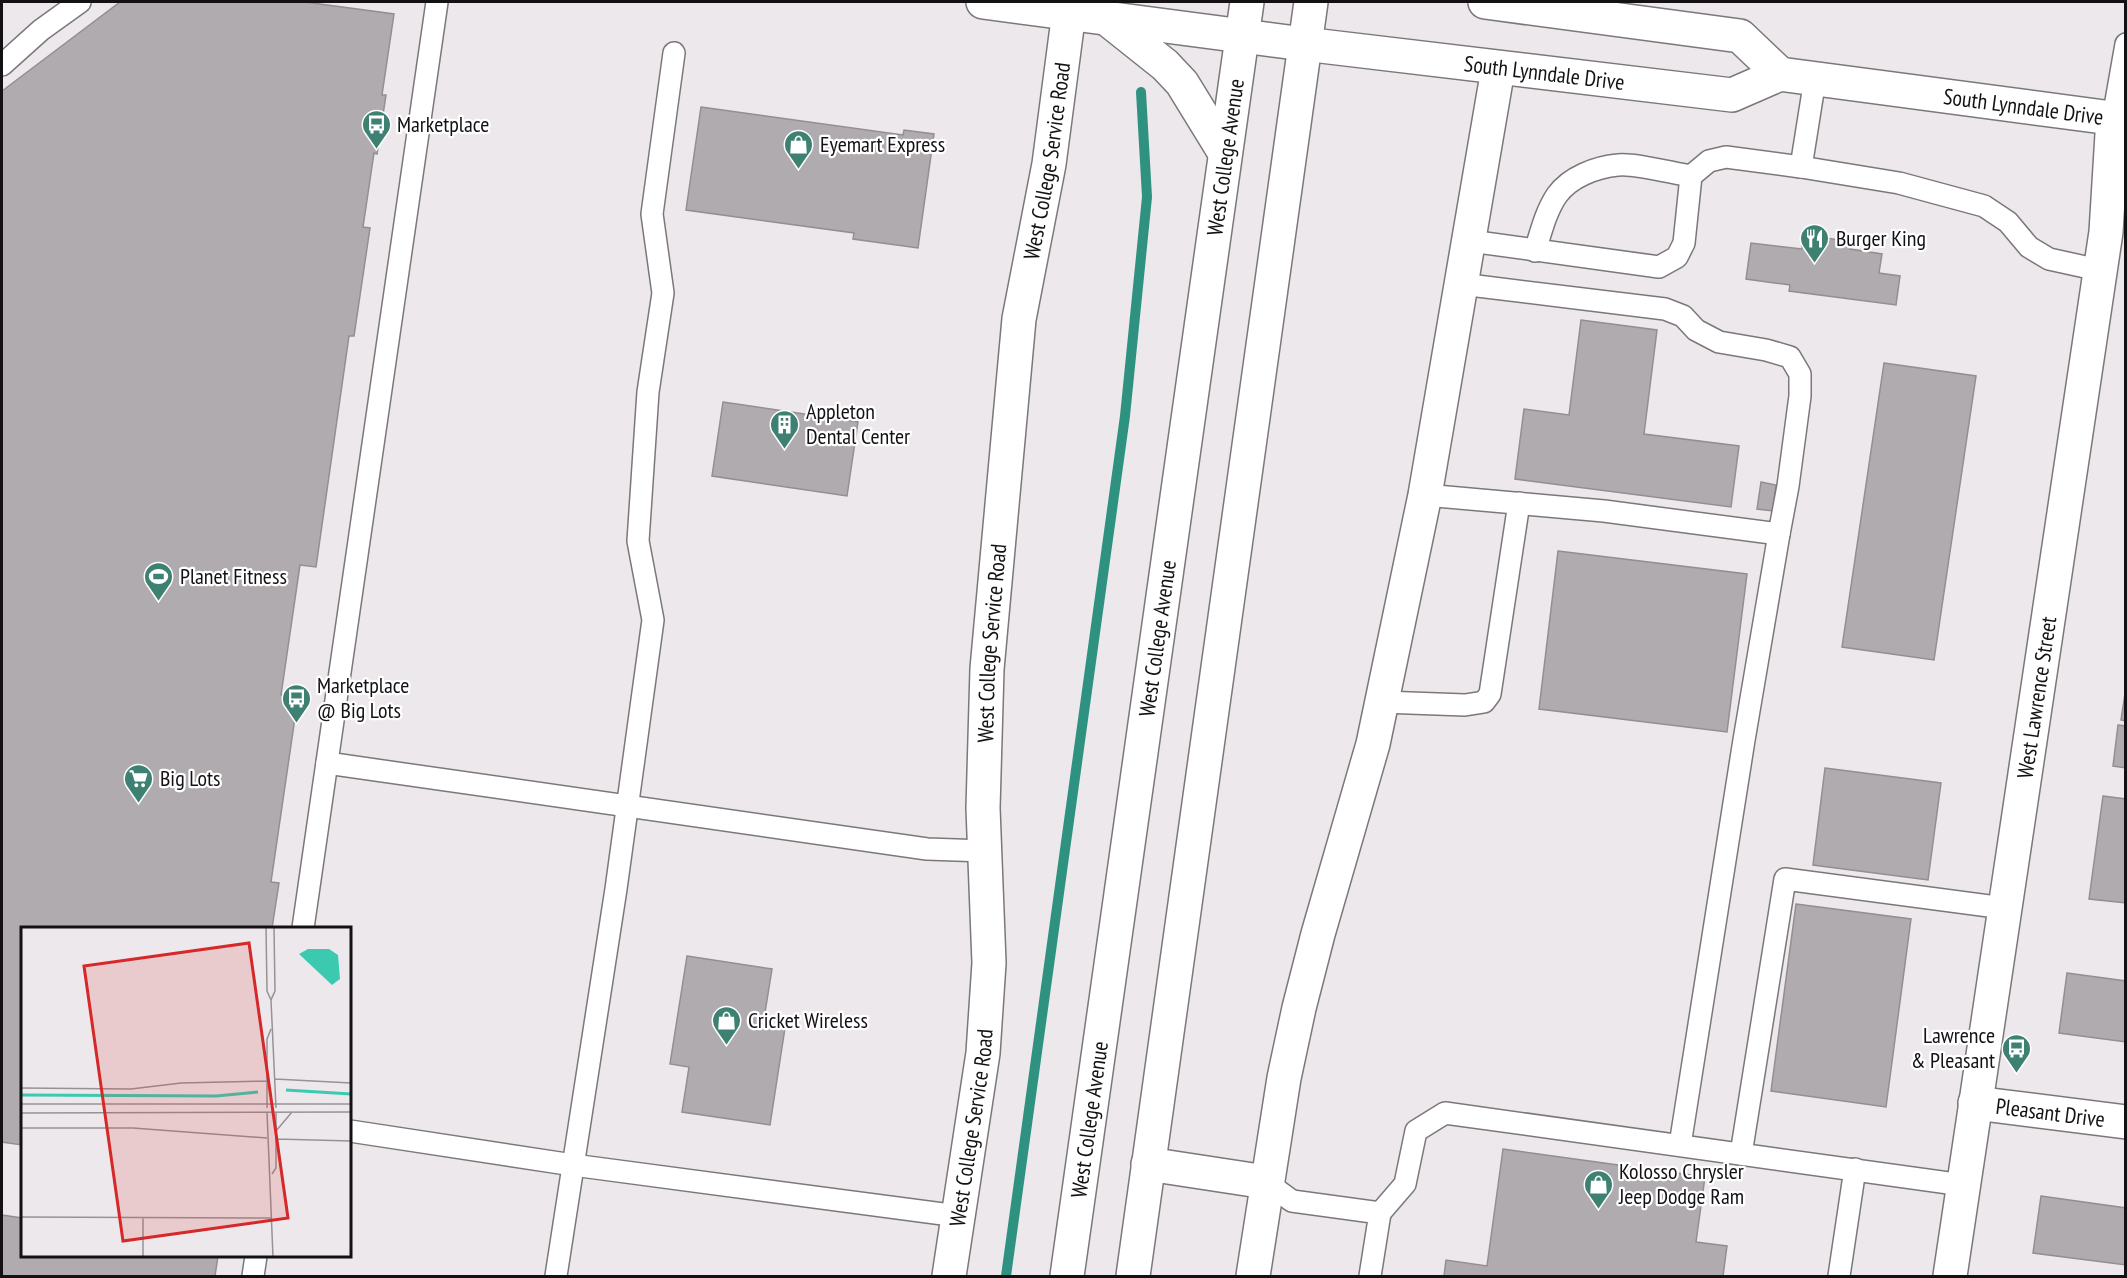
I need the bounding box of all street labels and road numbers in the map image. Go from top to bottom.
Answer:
street label: South Lynndale Drive [1463,49,1626,96]
street label: West College Service Road [1017,61,1076,262]
street label: West College Avenue [1200,77,1250,237]
street label: South Lynndale Drive [1942,82,2105,131]
street label: West College Service Road [971,542,1012,743]
street label: West College Avenue [1132,558,1182,718]
street label: West Lawrence Street [2011,614,2062,780]
street label: West College Service Road [943,1028,999,1228]
street label: West College Avenue [1064,1039,1114,1200]
street label: Pleasant Drive [1994,1092,2107,1133]

